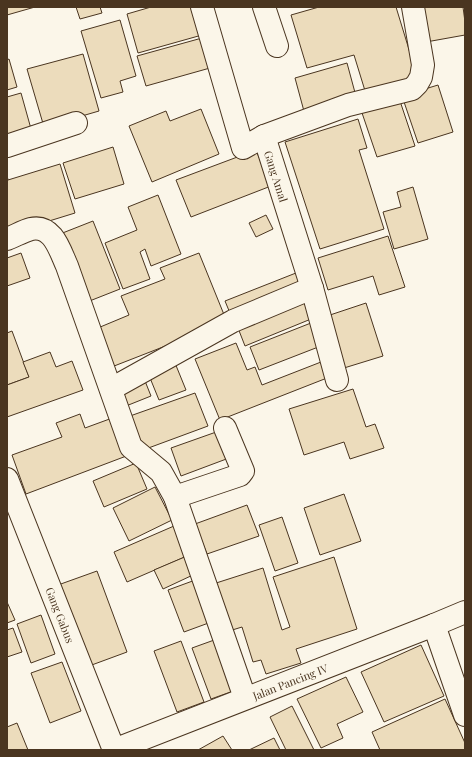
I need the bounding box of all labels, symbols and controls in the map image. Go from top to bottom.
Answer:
street label: Gang Amal [261,148,292,204]
street label: Gang Gabus [43,585,78,645]
street label: Jalan Pancing IV [249,660,330,703]

